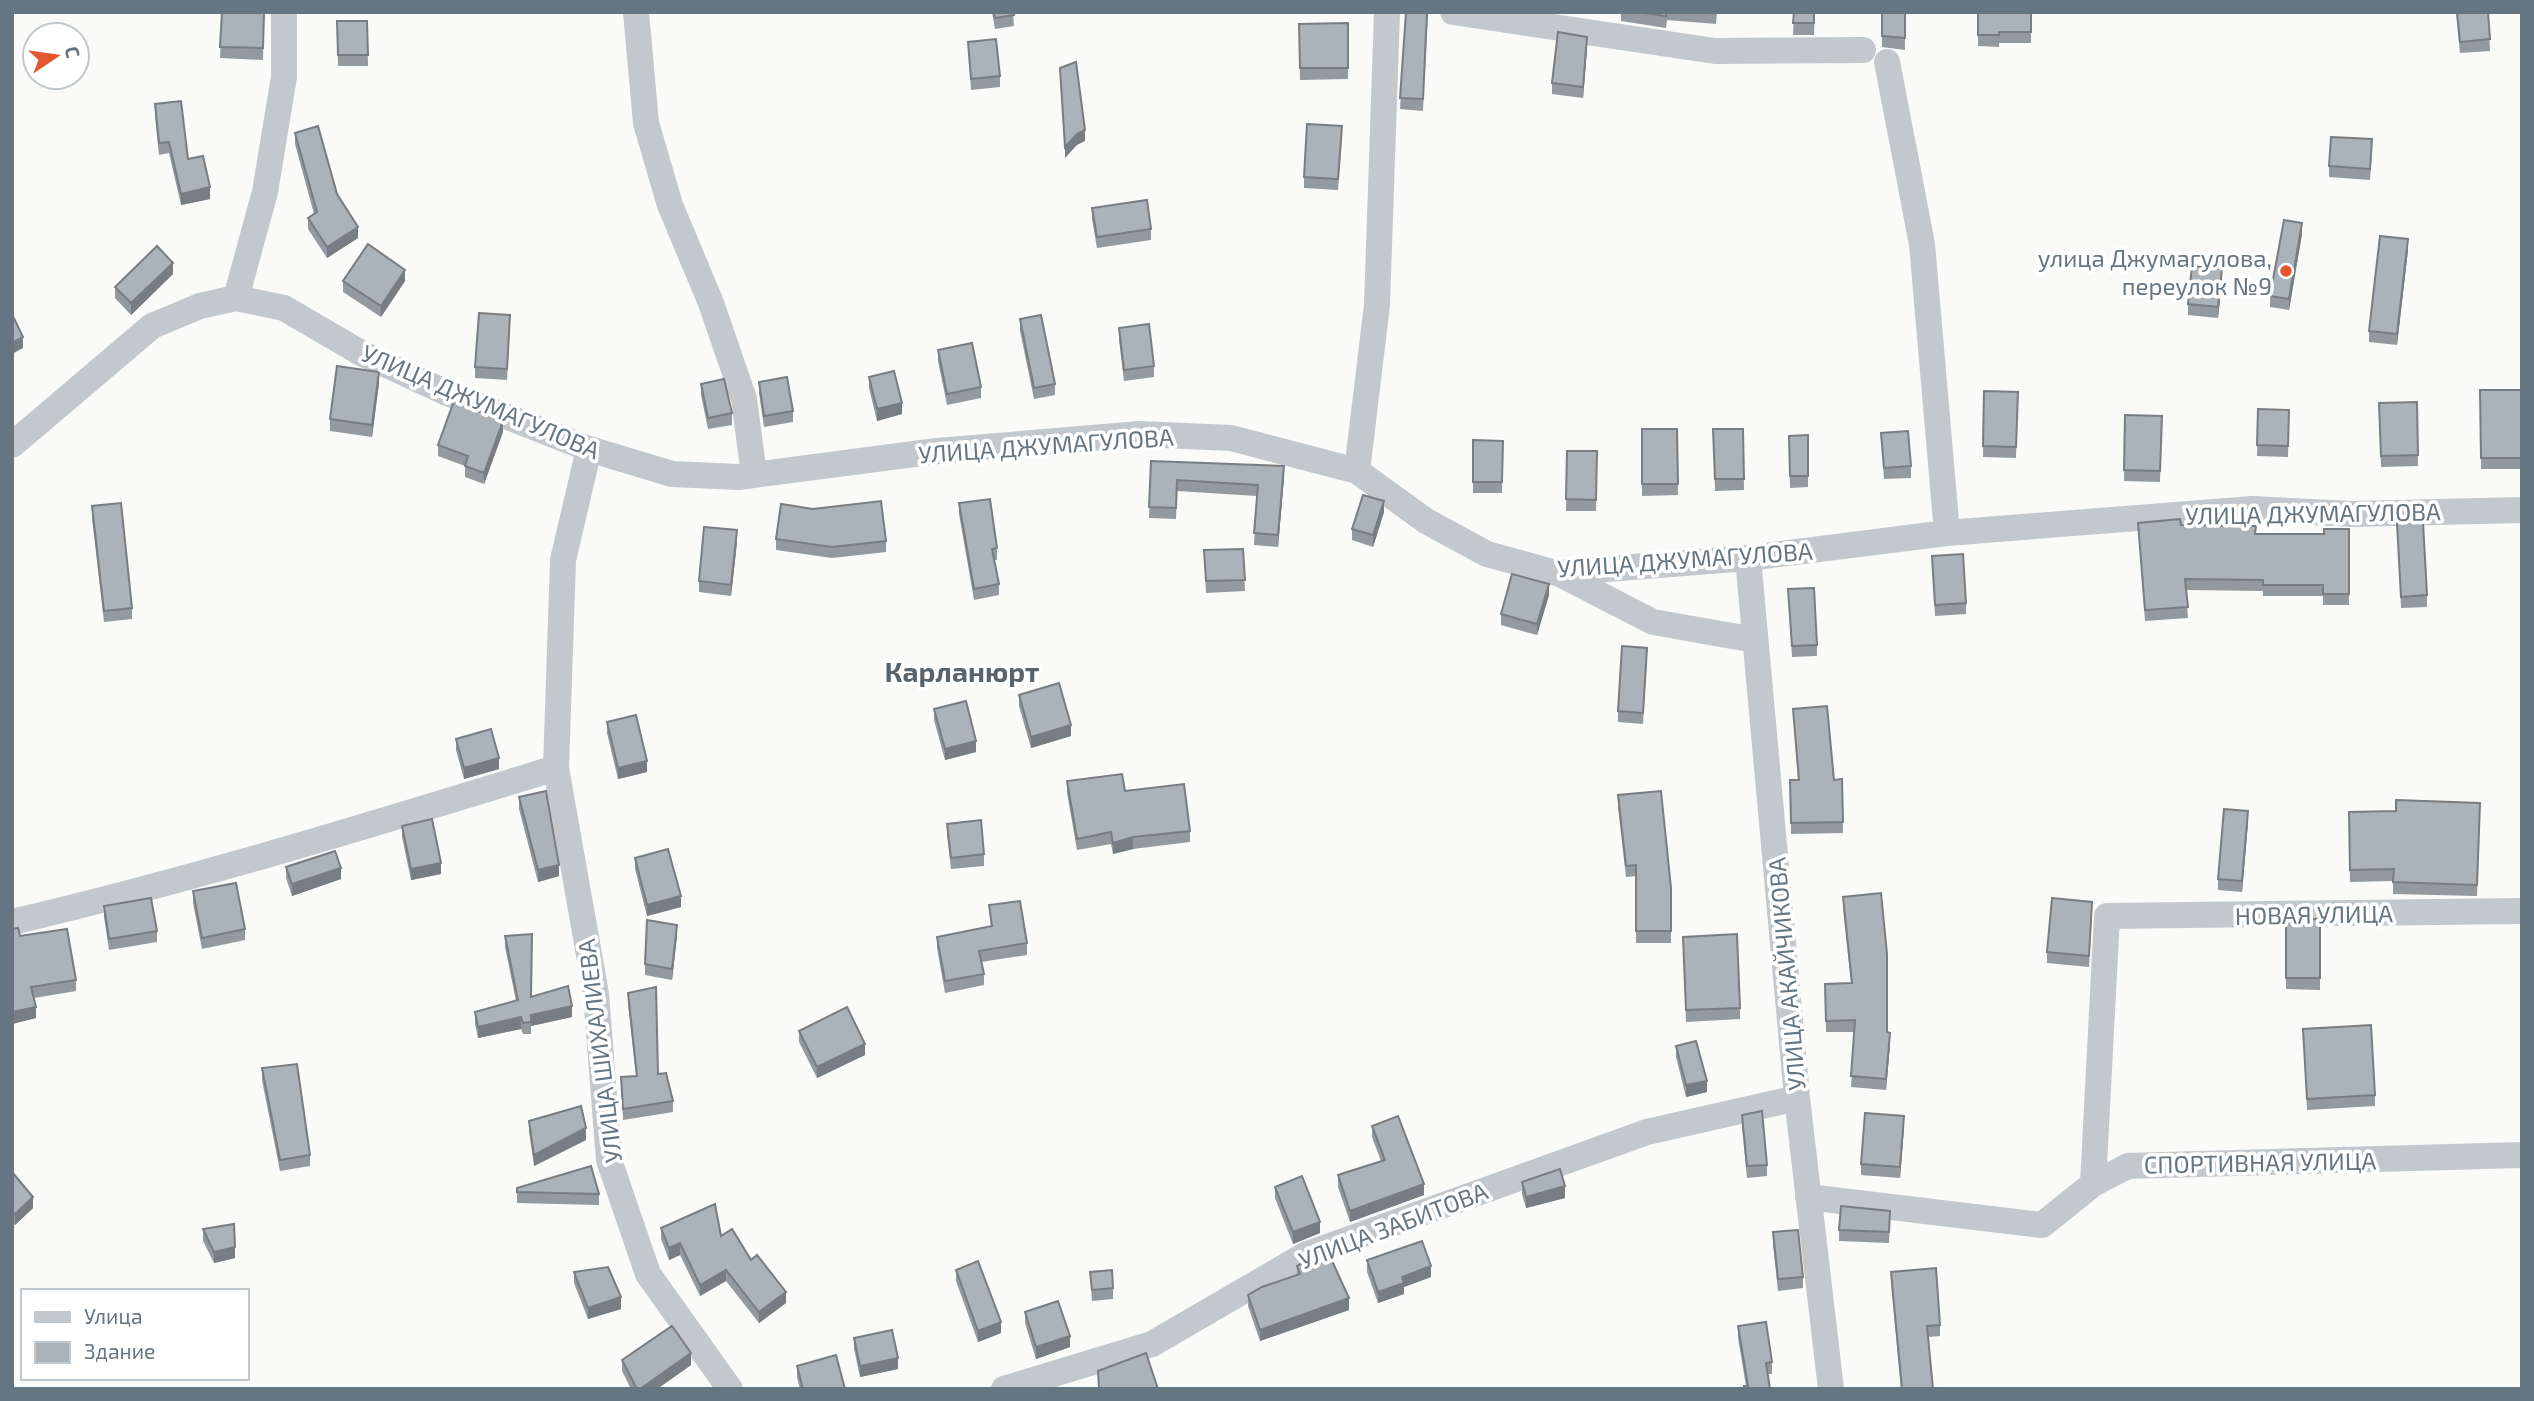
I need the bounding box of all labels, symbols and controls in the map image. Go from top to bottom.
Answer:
north arrow [21,21,91,91]
text: С [61,44,86,60]
place label: улица Джумагулова, переулок №9 [2038,243,2272,301]
marker: улица Джумагулова, переулок №9 [2278,263,2294,279]
street label: УЛИЦА ДЖУМАГУЛОВА [358,338,604,464]
street label: УЛИЦА ДЖУМАГУЛОВА [917,422,1175,468]
street label: УЛИЦА ДЖУМАГУЛОВА [2185,496,2441,530]
street label: УЛИЦА ДЖУМАГУЛОВА [1556,536,1814,582]
district label: Карланюрт [884,654,1040,688]
street label: УЛИЦА АКАЙЧИКОВА [1761,856,1811,1092]
street label: НОВАЯ УЛИЦА [2235,898,2393,930]
street label: УЛИЦА ШИХАЛИЕВА [571,937,627,1165]
street label: СПОРТИВНАЯ УЛИЦА [2143,1145,2377,1179]
street label: УЛИЦА ЗАБИТОВА [1294,1176,1492,1274]
legend [21,1289,248,1380]
text: Улица [84,1303,143,1328]
text: Здание [84,1338,155,1363]

